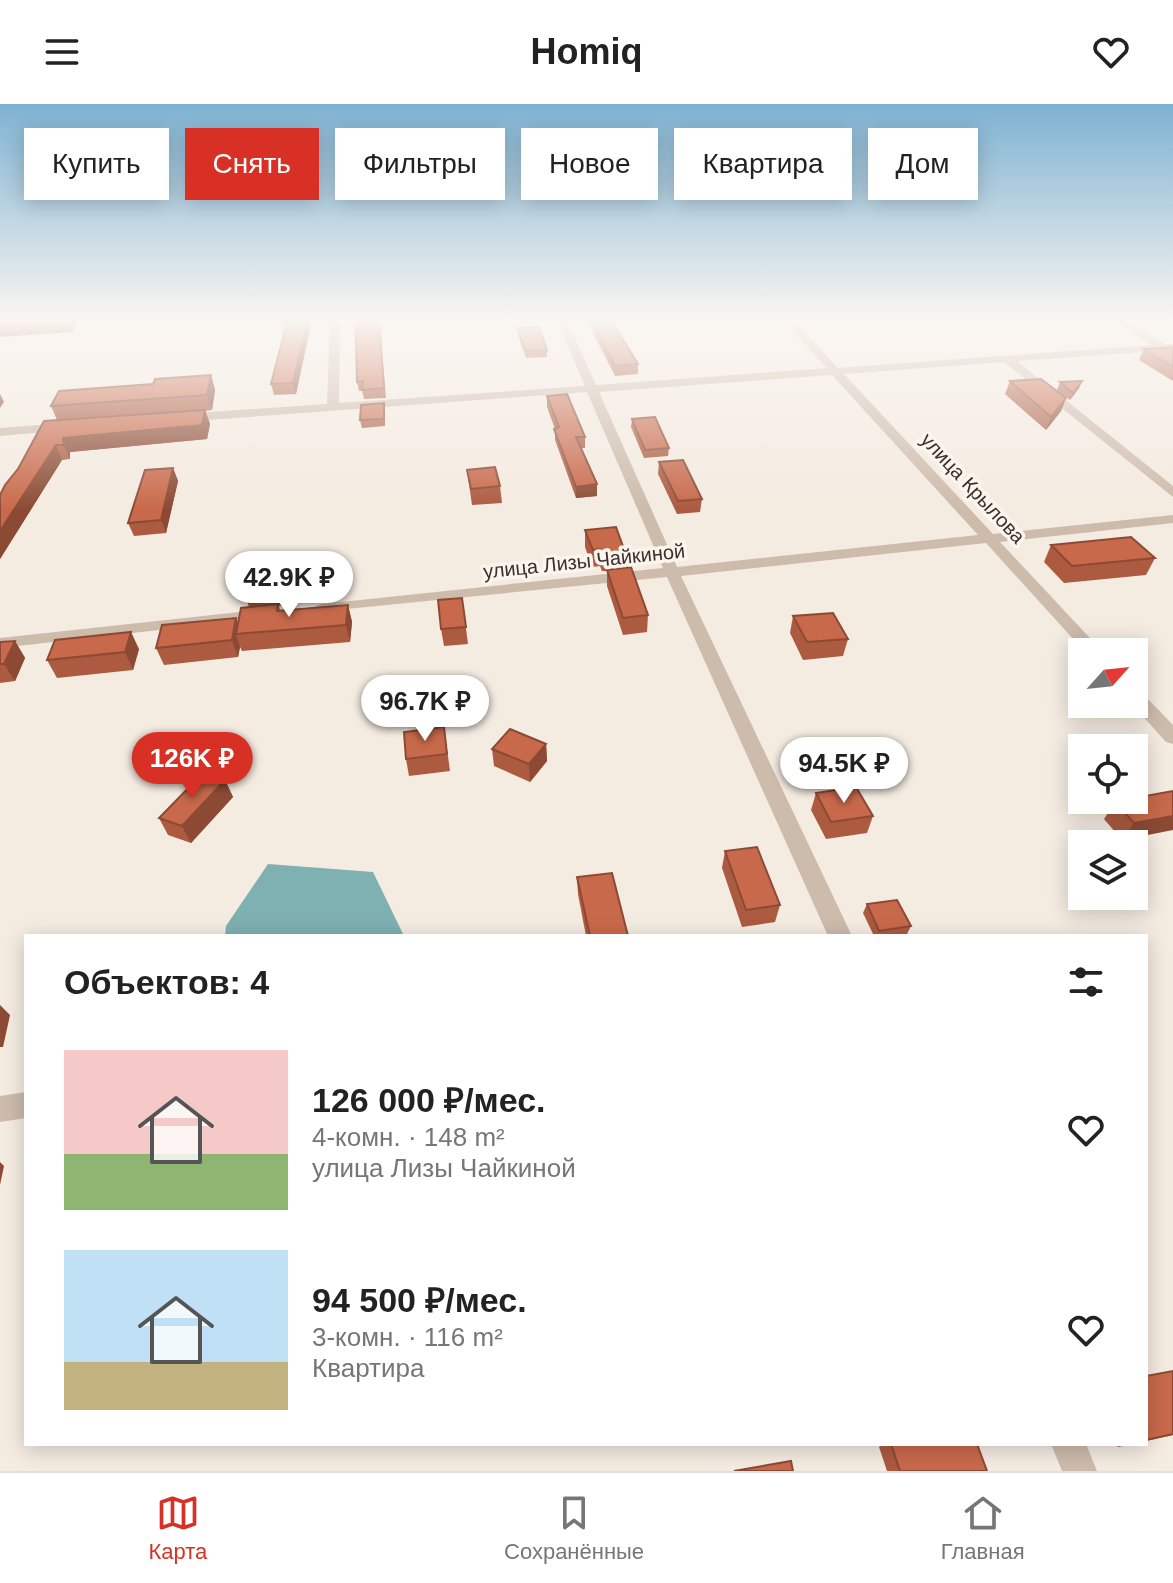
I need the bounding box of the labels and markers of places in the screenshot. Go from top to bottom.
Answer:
pin: 42.9K ₽ [215,551,363,619]
pin: 96.7K ₽ [351,675,499,743]
pin: 126K ₽ [127,732,257,800]
pin: 94.5K ₽ [770,737,918,805]

